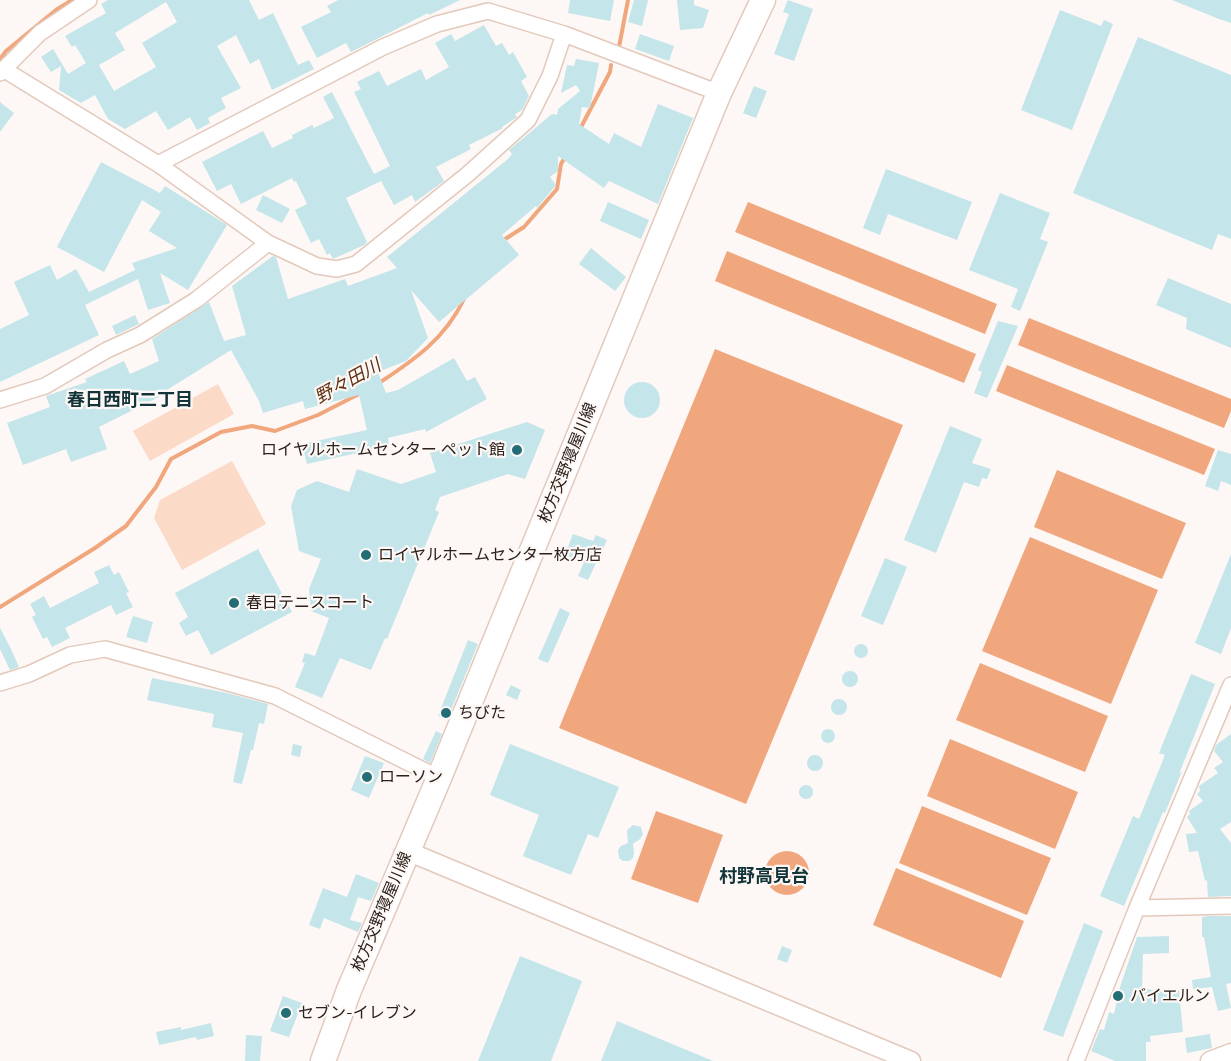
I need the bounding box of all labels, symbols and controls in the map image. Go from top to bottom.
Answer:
water label: 野々田川 [311,355,385,409]
district label: 春日西町二丁目 [67,390,193,412]
street label: 枚方交野寝屋川線 [535,400,601,526]
place label: ロイヤルホームセンター ペット館 [261,440,505,460]
marker: ロイヤルホームセンター ペット館 [510,443,524,457]
place label: ロイヤルホームセンター枚方店 [378,545,602,565]
marker: ロイヤルホームセンター枚方店 [359,548,373,562]
place label: 春日テニスコート [246,593,374,613]
marker: 春日テニスコート [227,596,241,610]
place label: ちびた [458,703,506,723]
marker: ちびた [439,706,453,720]
place label: ローソン [379,767,443,787]
marker: ローソン [360,770,374,784]
street label: 枚方交野寝屋川線 [348,849,416,975]
district label: 村野高見台 [719,866,809,888]
place label: バイエルン [1130,986,1210,1006]
marker: バイエルン [1111,989,1125,1003]
place label: セブン-イレブン [298,1003,417,1023]
marker: セブン-イレブン [279,1006,293,1020]

